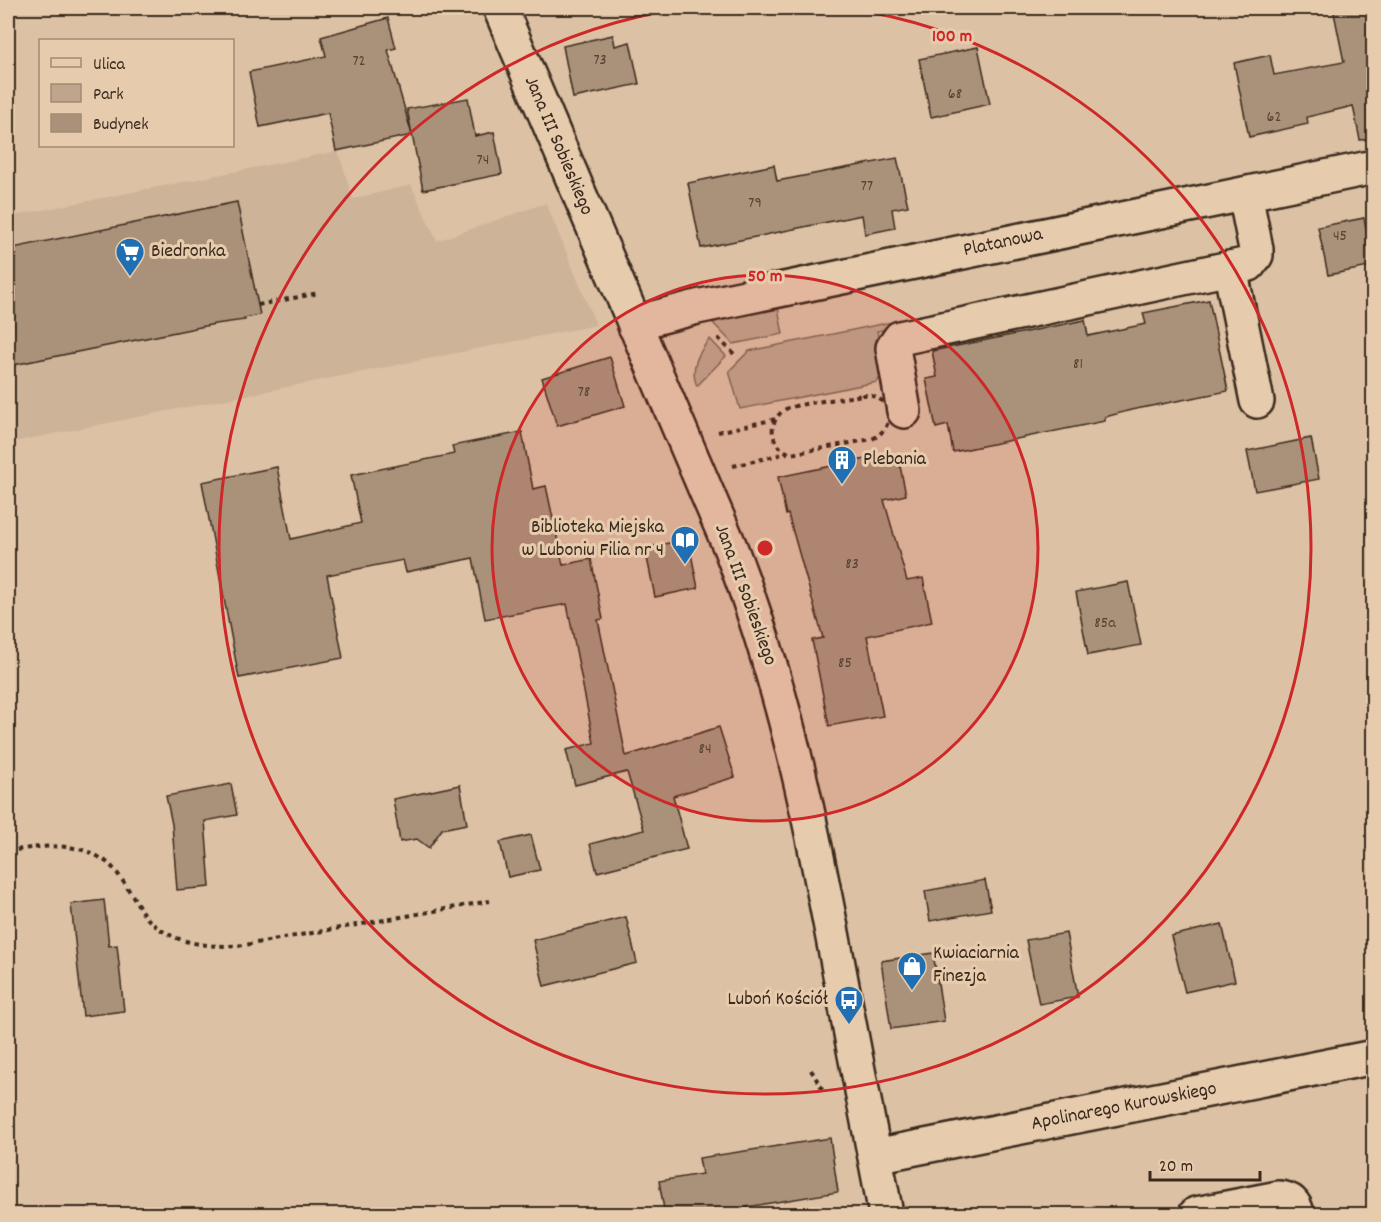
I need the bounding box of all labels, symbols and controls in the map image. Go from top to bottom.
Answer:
text: 100 m [932,25,972,50]
legend [39,39,234,147]
house number: 73 [593,49,607,72]
house number: 72 [352,50,366,73]
text: Ulica [93,53,125,78]
street label: Jana III Sobieskiego [516,72,600,220]
text: Park [93,83,124,108]
house number: 68 [948,83,962,106]
house number: 62 [1267,106,1281,129]
text: Budynek [93,113,149,138]
house number: 74 [477,149,489,172]
house number: 77 [861,175,873,198]
house number: 79 [748,192,762,215]
street label: Platanowa [961,221,1046,265]
house number: 45 [1333,225,1347,248]
supermarket icon: Biedronka [114,236,146,278]
place label: Biedronka [151,238,226,266]
text: 50 m [748,265,782,290]
house number: 81 [1073,353,1083,376]
house number: 78 [578,381,590,404]
building icon: Plebania [826,444,858,486]
place label: Plebania [863,446,927,474]
place label: Biblioteka Miejska w Luboniu Filia nr 4 [522,514,665,565]
street label: Jana III Sobieskiego [706,520,784,670]
library icon: Biblioteka Miejska w Luboniu Filia nr 4 [669,524,701,566]
centre of rings [755,538,775,558]
house number: 83 [845,553,859,576]
house number: 85a [1094,612,1116,635]
house number: 85 [838,652,852,675]
house number: 84 [698,738,712,761]
place label: Kwiaciarnia Finezja [933,940,1020,991]
shop icon: Kwiaciarnia Finezja [896,950,928,992]
bus stop icon: Luboń Kościół [833,984,865,1026]
place label: Luboń Kościół [727,986,828,1014]
street label: Apolinarego Kurowskiego [1029,1075,1219,1139]
scale bar [1150,1144,1260,1182]
text: 20 m [1159,1155,1193,1180]

